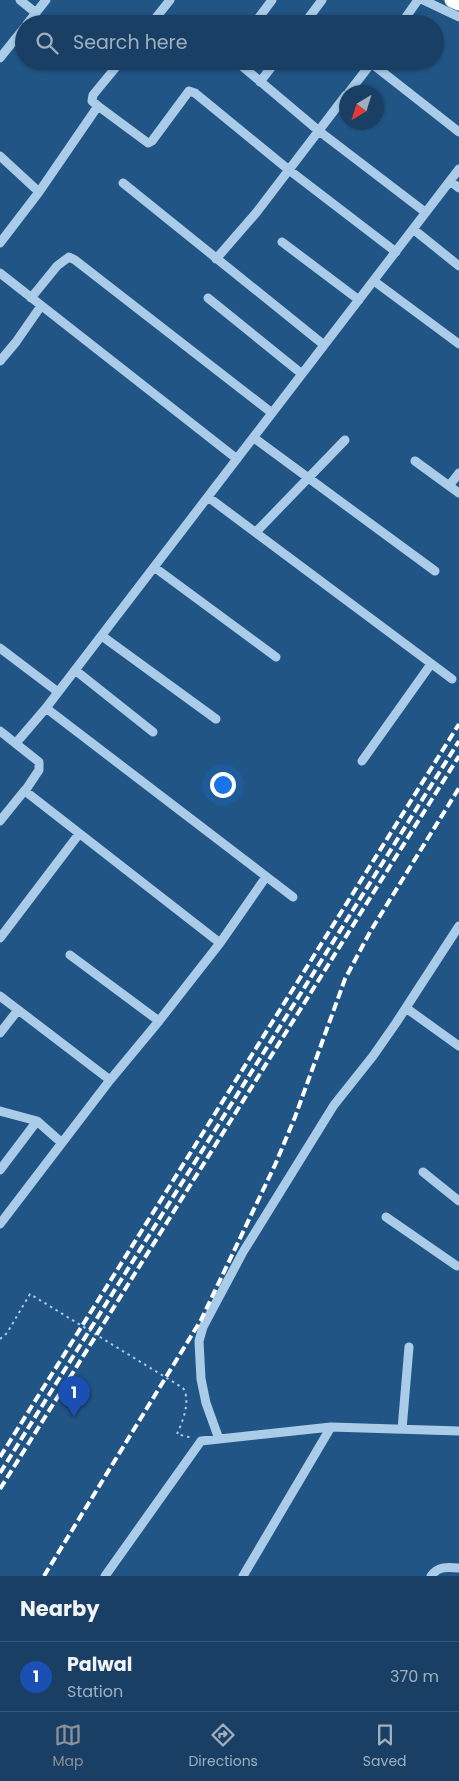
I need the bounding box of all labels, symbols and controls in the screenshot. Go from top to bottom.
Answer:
search box [15,15,444,70]
icon: search [33,29,61,57]
text: Search here [73,29,187,56]
north arrow [339,85,384,130]
your location [210,772,236,798]
pin: 1 [58,1376,90,1417]
text: Nearby [20,1594,100,1623]
text: Palwal [67,1651,132,1678]
text: 1 [33,1665,39,1688]
text: 370 m [390,1665,439,1688]
text: Station [67,1680,123,1703]
tab: Map [52,1721,83,1772]
tab: Directions [188,1721,258,1772]
tab: Saved [363,1721,407,1772]

